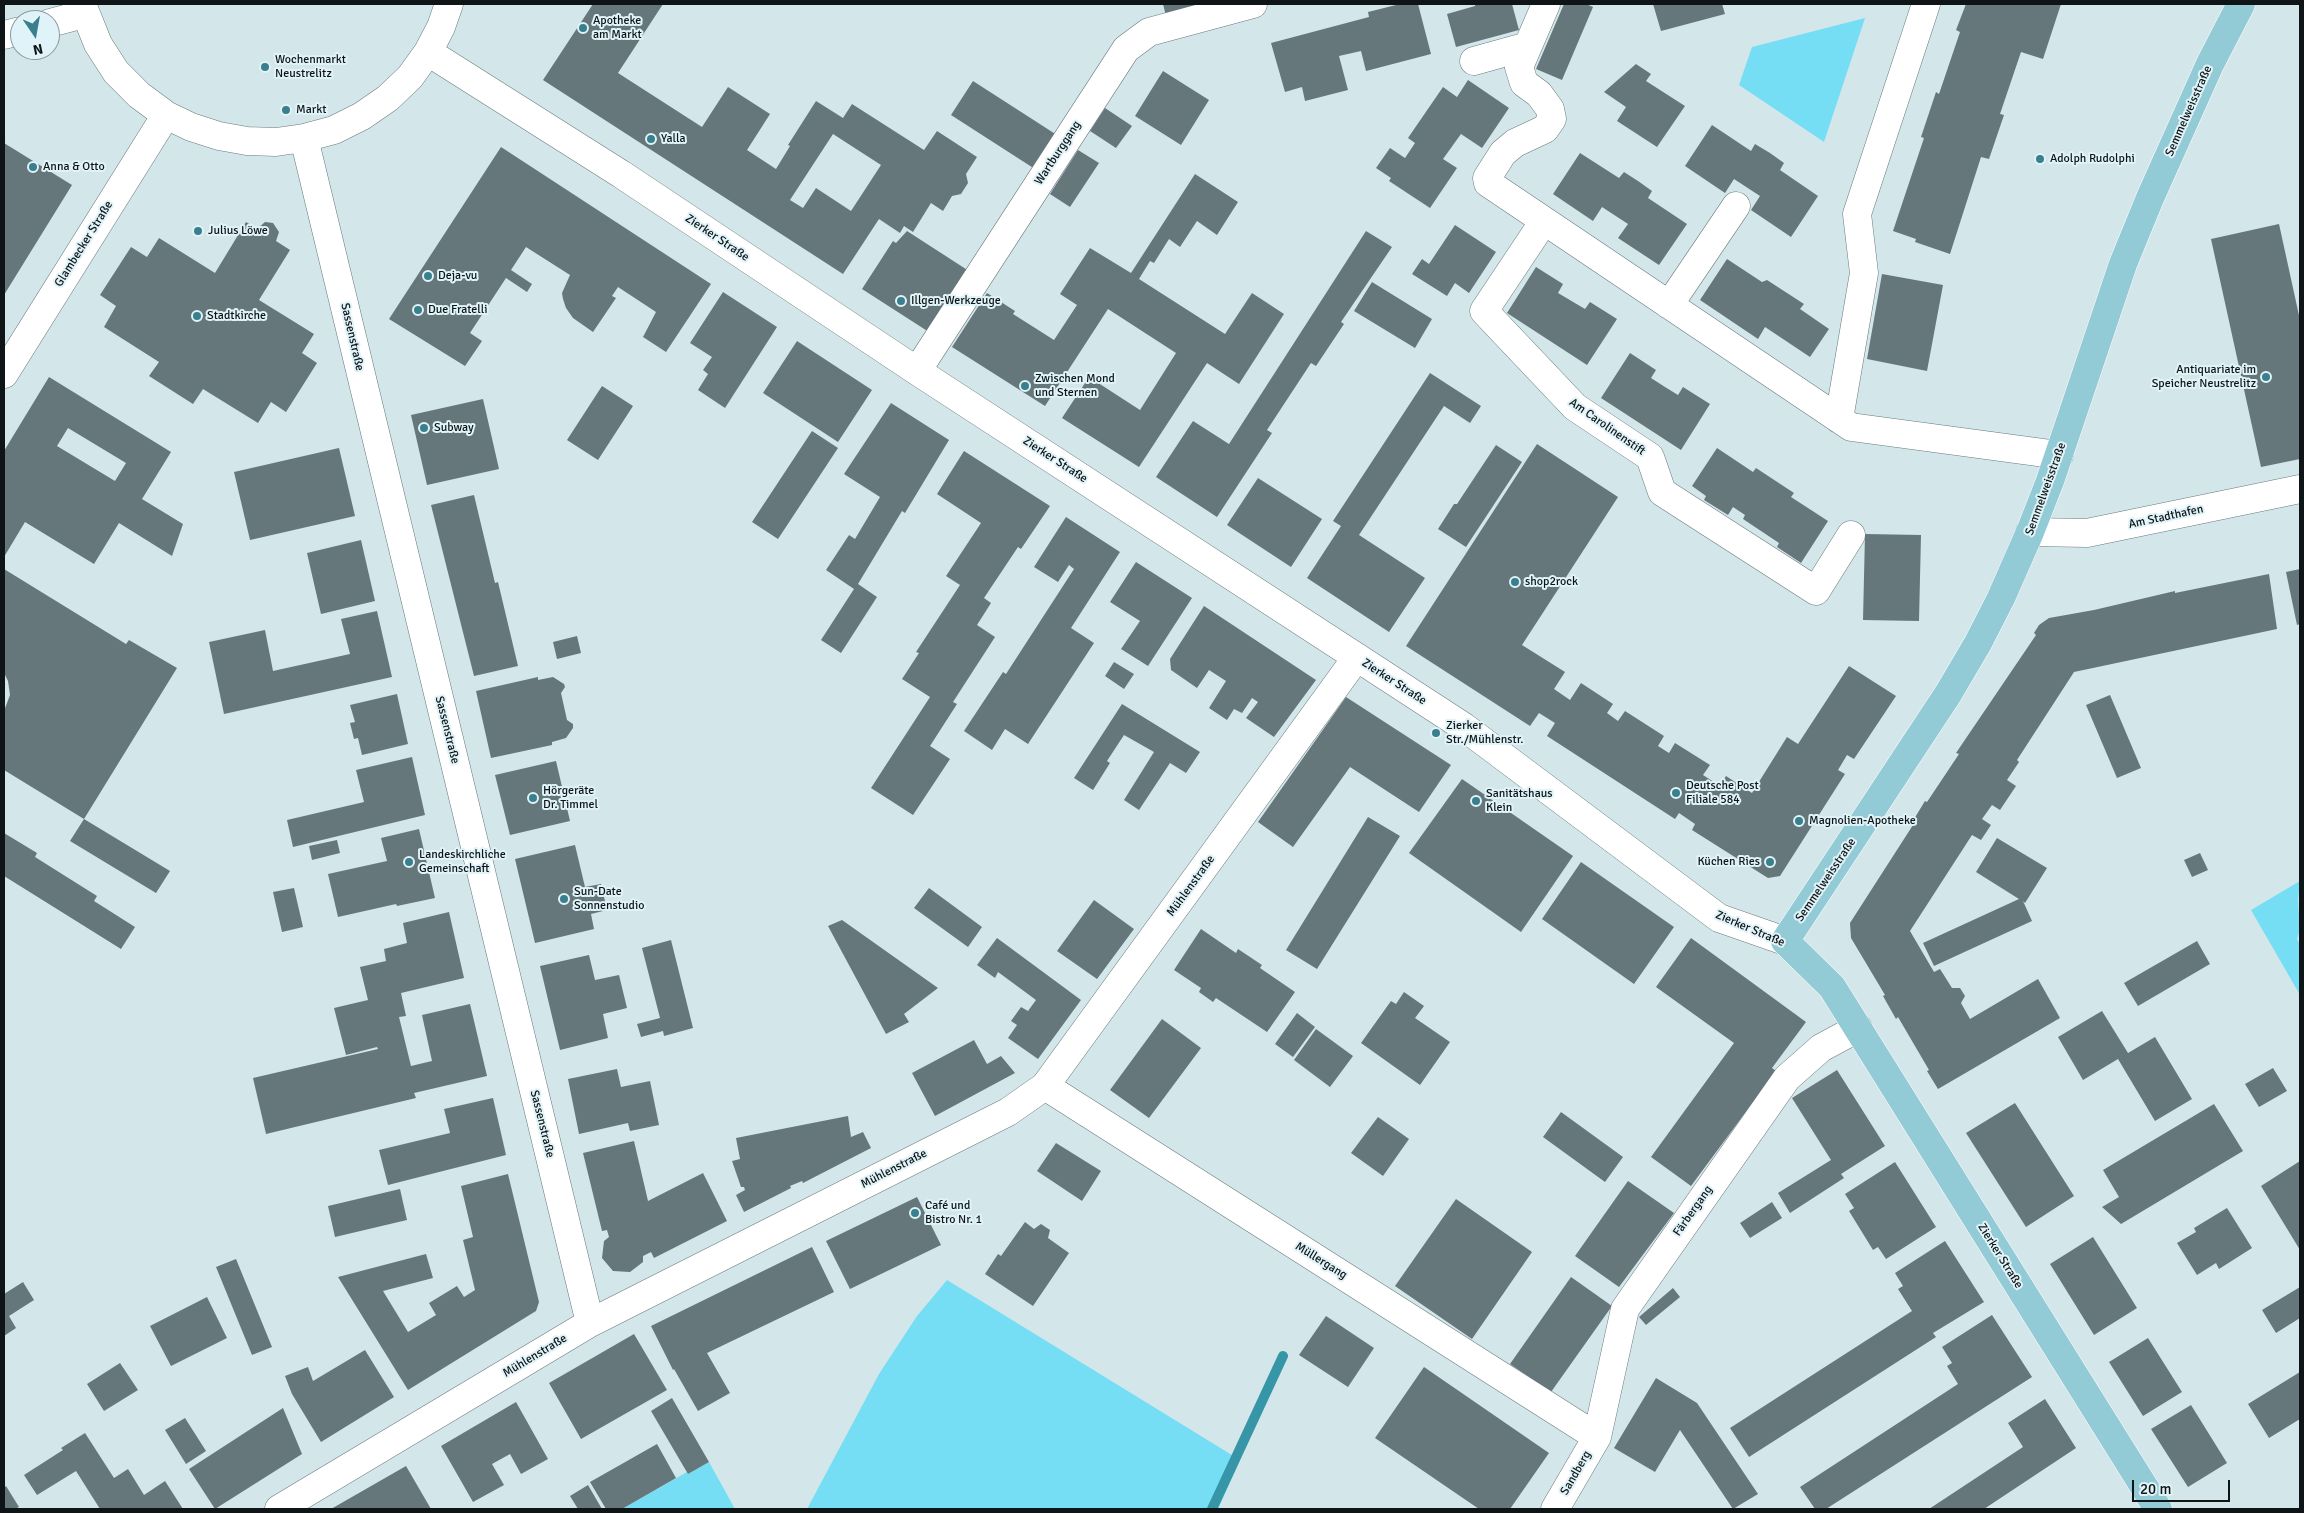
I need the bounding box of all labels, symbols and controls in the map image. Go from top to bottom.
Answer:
north arrow [10,10,60,60]
place label: Apotheke am Markt [593,14,642,42]
marker: Apotheke am Markt [577,22,589,34]
text: N [31,40,45,59]
place label: Wochenmarkt Neustrelitz [275,53,346,81]
marker: Wochenmarkt Neustrelitz [259,61,271,73]
street label: Semmelweisstraße [2163,63,2215,159]
place label: Markt [296,103,326,117]
marker: Markt [280,104,292,116]
street label: Wartburggang [1032,118,1084,188]
place label: Yalla [661,132,686,146]
marker: Yalla [645,133,657,145]
place label: Adolph Rudolphi [2050,152,2135,166]
marker: Adolph Rudolphi [2034,153,2046,165]
place label: Anna & Otto [43,160,105,174]
marker: Anna & Otto [27,161,39,173]
street label: Glambecker Straße [52,198,116,290]
street label: Zierker Straße [682,211,752,265]
place label: Julius Löwe [208,224,268,238]
marker: Julius Löwe [192,225,204,237]
place label: Deja-vu [438,269,477,283]
marker: Deja-vu [422,270,434,282]
place label: Illgen-Werkzeuge [911,294,1001,308]
marker: Illgen-Werkzeuge [895,295,907,307]
street label: Sassenstraße [337,302,367,372]
place label: Due Fratelli [428,303,487,317]
marker: Due Fratelli [412,304,424,316]
place label: Stadtkirche [207,309,266,323]
marker: Stadtkirche [191,310,203,322]
place label: Antiquariate im Speicher Neustrelitz [2152,363,2256,391]
marker: Antiquariate im Speicher Neustrelitz [2260,371,2272,383]
place label: Zwischen Mond und Sternen [1035,372,1115,400]
marker: Zwischen Mond und Sternen [1019,380,1031,392]
street label: Am Carolinenstift [1566,395,1648,459]
place label: Subway [434,421,474,435]
marker: Subway [418,422,430,434]
street label: Zierker Straße [1020,434,1090,486]
street label: Semmelweisstraße [2023,441,2069,537]
street label: Am Stadthafen [2127,502,2205,532]
place label: shop2rock [1525,575,1578,589]
marker: shop2rock [1509,576,1521,588]
street label: Zierker Straße [1359,656,1429,708]
street label: Sassenstraße [432,695,462,765]
place label: Zierker Str./Mühlenstr. [1446,719,1523,747]
marker: Zierker Str./Mühlenstr. [1430,727,1442,739]
place label: Deutsche Post Filiale 584 [1686,779,1759,807]
place label: Hörgeräte Dr. Timmel [543,784,598,812]
place label: Sanitätshaus Klein [1486,787,1553,815]
marker: Deutsche Post Filiale 584 [1670,787,1682,799]
marker: Hörgeräte Dr. Timmel [527,792,539,804]
marker: Sanitätshaus Klein [1470,795,1482,807]
place label: Magnolien-Apotheke [1809,814,1916,828]
marker: Magnolien-Apotheke [1793,815,1805,827]
street label: Semmelweisstraße [1793,835,1859,925]
place label: Landeskirchliche Gemeinschaft [419,848,506,876]
street label: Mühlenstraße [1164,853,1218,919]
place label: Küchen Ries [1697,855,1760,869]
marker: Landeskirchliche Gemeinschaft [403,856,415,868]
marker: Küchen Ries [1764,856,1776,868]
place label: Sun-Date Sonnenstudio [574,885,644,913]
marker: Sun-Date Sonnenstudio [558,893,570,905]
street label: Zierker Straße [1713,908,1787,950]
street label: Sassenstraße [527,1089,557,1159]
street label: Mühlenstraße [859,1146,929,1192]
street label: Färbergang [1670,1183,1716,1239]
place label: Café und Bistro Nr. 1 [925,1199,982,1227]
marker: Café und Bistro Nr. 1 [909,1207,921,1219]
street label: Zierker Straße [1974,1221,2026,1291]
street label: Müllergang [1292,1239,1350,1283]
street label: Mühlenstraße [500,1331,570,1381]
street label: Sandberg [1558,1448,1594,1498]
scale bar [2134,1470,2232,1502]
text: 20 m [2140,1480,2171,1498]

